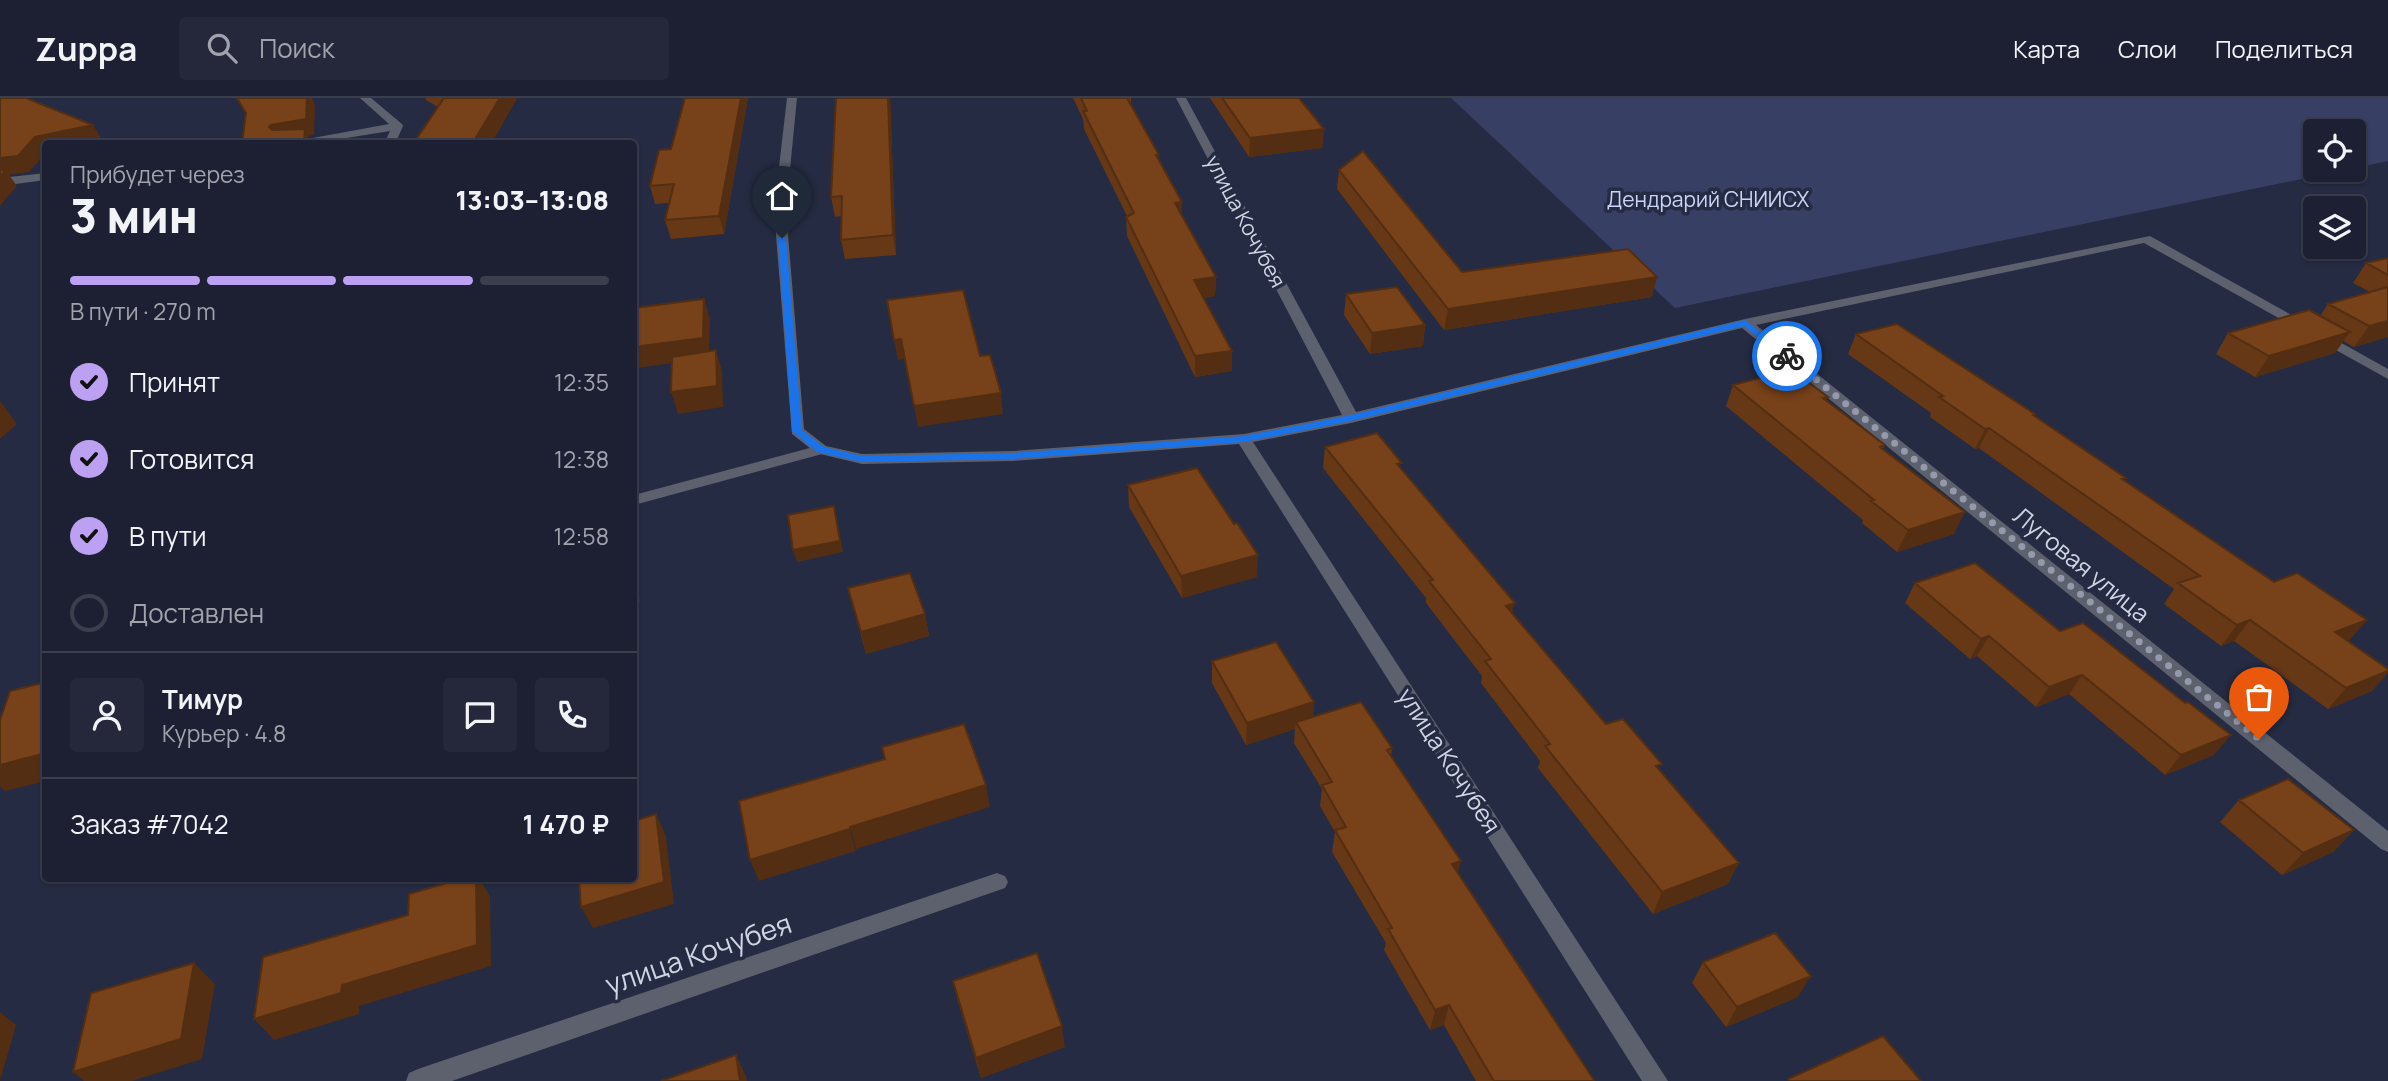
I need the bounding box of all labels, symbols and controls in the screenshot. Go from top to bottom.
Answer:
search box [179,17,669,80]
text: Zuppa [35,26,137,71]
icon: search [203,29,241,67]
text: Поиск [259,30,335,66]
text: Карта [2013,32,2080,65]
text: Слои [2118,32,2177,65]
text: Поделиться [2215,32,2353,65]
map controls [2303,119,2366,259]
button: locate [2303,119,2366,182]
street label: улица Кочубея [1199,150,1293,292]
text: Прибудет через [70,158,245,190]
pin [752,166,812,238]
icon: home [763,177,801,215]
text: 13:03–13:08 [455,182,609,218]
text: 3 мин [70,184,198,247]
park label: Дендрарий СНИИСХ [1607,185,1810,213]
button: layers [2303,196,2366,259]
text: В пути · 270 m [70,295,216,327]
courier [1752,321,1822,391]
icon: bike [1768,337,1806,375]
icon: check [70,363,108,401]
text: Принят [129,364,220,400]
text: 12:35 [554,366,609,398]
icon: check [70,440,108,478]
text: Готовится [129,441,254,477]
text: 12:38 [554,443,609,475]
street label: Луговая улица [2007,499,2157,629]
icon: check [70,517,108,555]
text: В пути [129,518,207,554]
text: 12:58 [553,520,609,552]
text: Доставлен [129,595,264,631]
pin [2229,667,2289,739]
button: person [70,678,144,752]
button: chat [443,678,517,752]
button: phone [535,678,609,752]
icon: bag [2240,678,2278,716]
text: Тимур [162,681,243,717]
street label: улица Кочубея [1391,681,1509,839]
text: Курьер · 4.8 [162,717,286,749]
text: Заказ #7042 [70,806,229,842]
text: 1 470 ₽ [523,806,609,842]
street label: улица Кочубея [600,903,796,1003]

